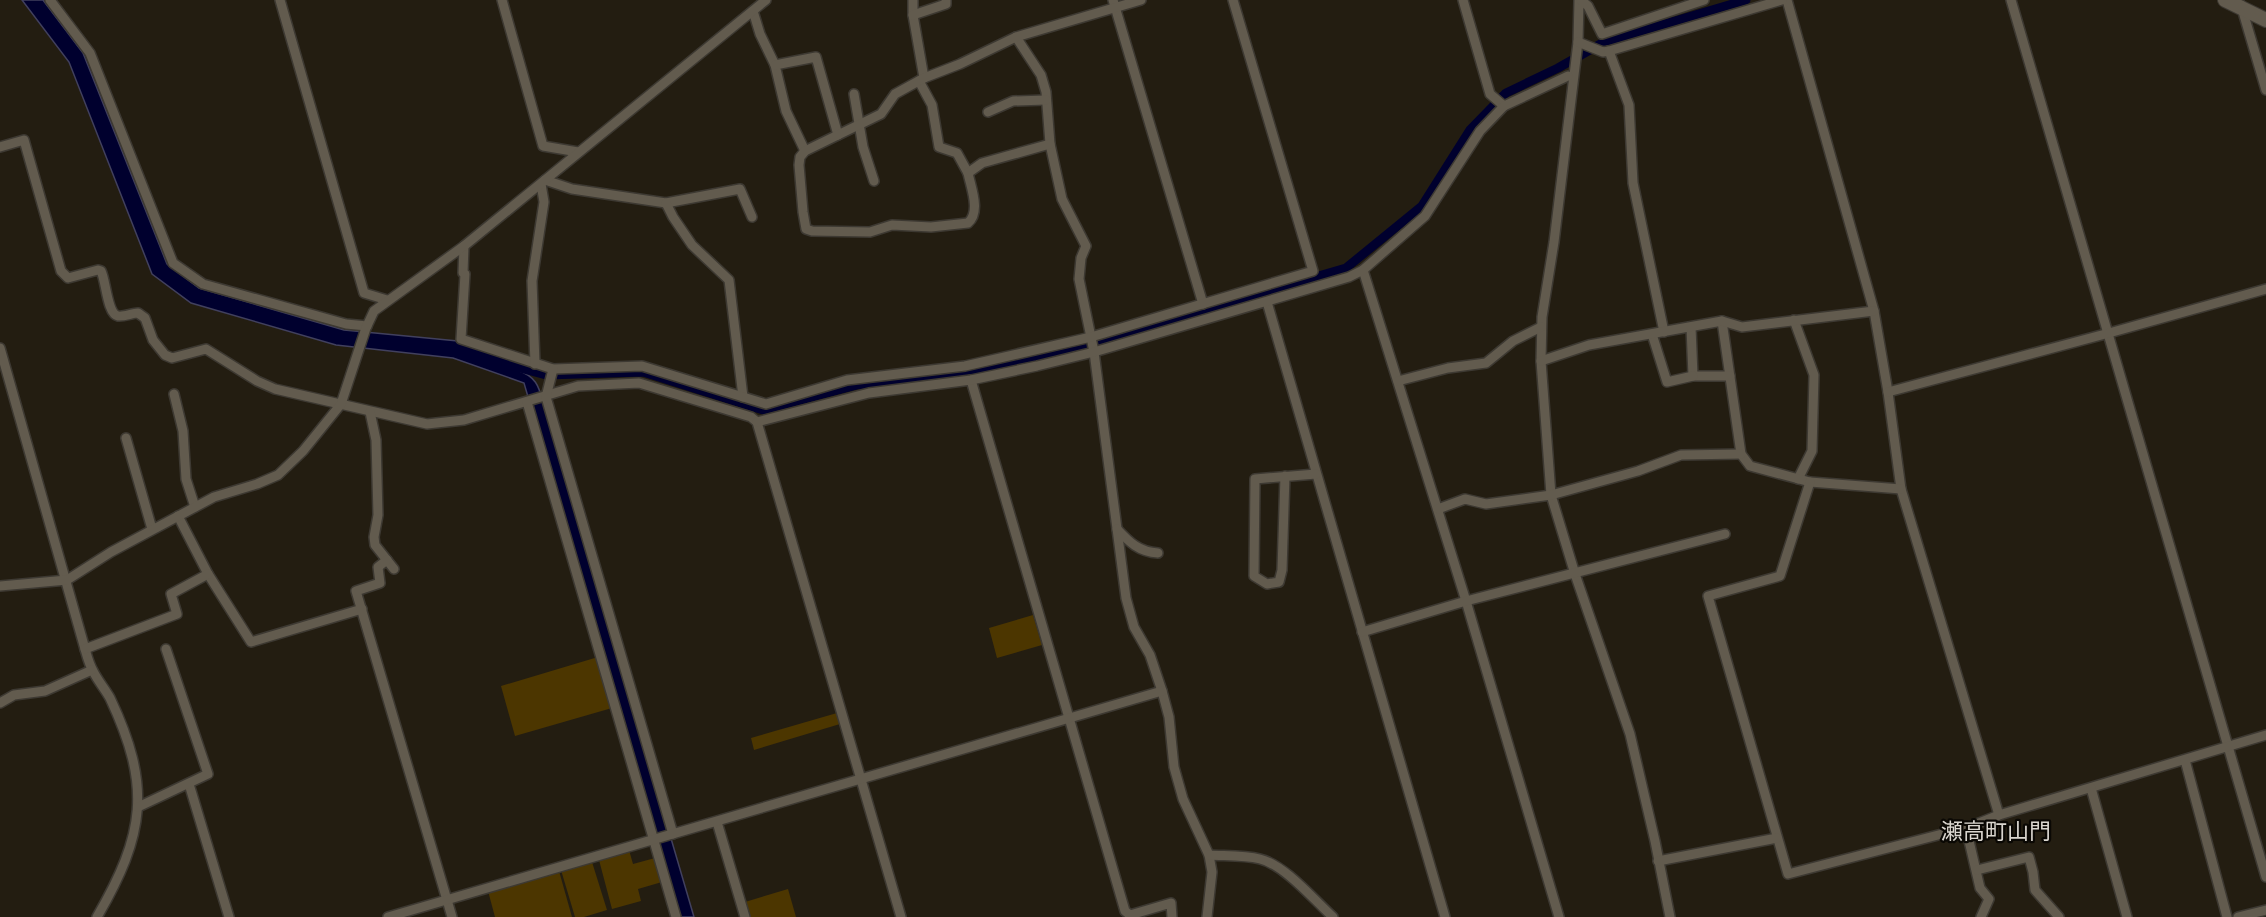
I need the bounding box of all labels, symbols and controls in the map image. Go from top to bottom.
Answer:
district label: 瀬高町山門 [1941,816,2051,848]

